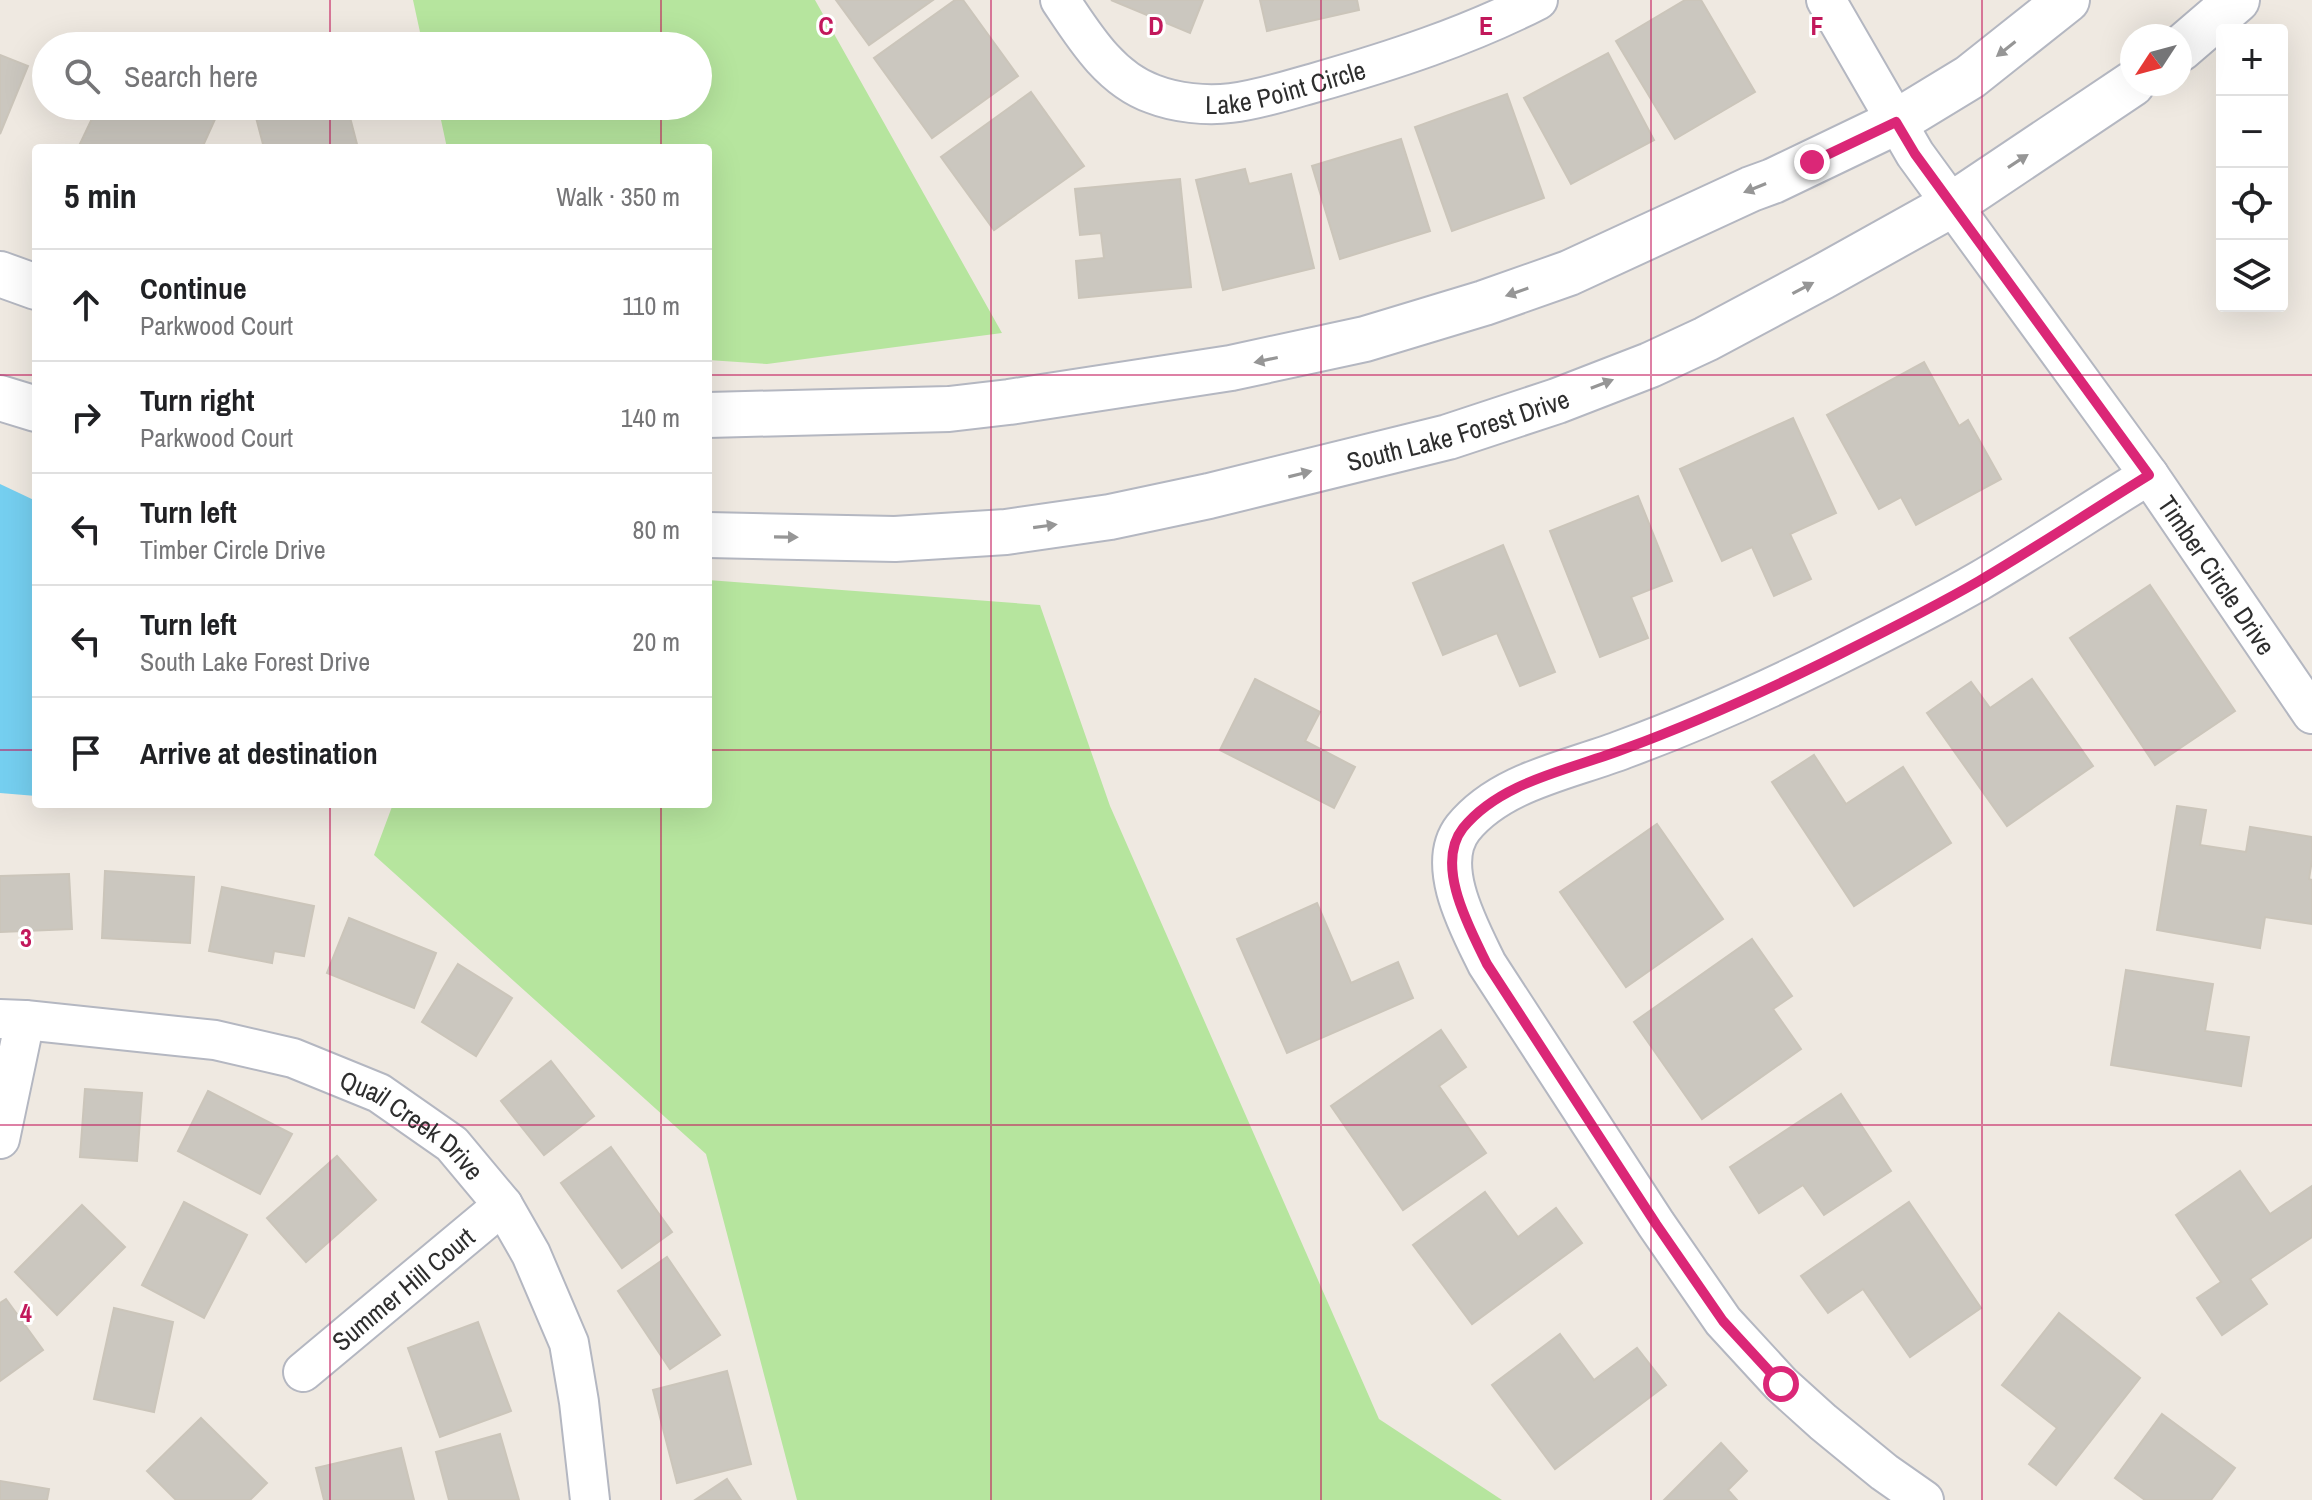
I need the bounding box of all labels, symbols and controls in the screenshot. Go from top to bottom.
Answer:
text: C [818,8,834,43]
text: D [1148,8,1164,43]
text: E [1479,8,1493,43]
text: F [1810,8,1824,43]
north arrow [2120,24,2192,96]
map controls [2216,24,2288,312]
button: + [2216,24,2288,96]
search box [32,32,712,120]
one-way arrow [1996,41,2016,57]
street label: Lake Point Circle [1205,51,1369,122]
icon: search [60,54,104,98]
text: Search here [124,56,258,96]
button: − [2216,96,2288,168]
route end [1794,144,1830,180]
one-way arrow [2007,154,2029,169]
button: locate [2216,168,2288,240]
text: 5 min [64,173,137,219]
text: Walk · 350 m [556,179,680,214]
one-way arrow [1743,182,1767,195]
button: layers [2216,240,2288,312]
text: Continue [140,268,247,308]
one-way arrow [1791,281,1814,294]
icon: ahead [64,283,108,327]
one-way arrow [1505,286,1529,298]
text: 110 m [622,288,680,323]
text: Parkwood Court [140,308,293,343]
one-way arrow [1254,354,1279,367]
one-way arrow [1590,377,1614,390]
text: Turn right [140,380,254,420]
street label: South Lake Forest Drive [1343,380,1574,479]
icon: right [64,395,108,439]
text: 140 m [621,400,680,435]
text: Parkwood Court [140,420,293,455]
one-way arrow [1287,467,1312,479]
street label: Timber Circle Drive [2150,488,2284,661]
text: Turn left [140,492,237,532]
icon: left [64,507,108,551]
text: 80 m [633,512,680,547]
one-way arrow [1033,519,1058,532]
one-way arrow [774,531,799,543]
text: Timber Circle Drive [140,532,326,567]
text: Turn left [140,604,237,644]
icon: left [64,619,108,663]
text: 20 m [633,624,680,659]
text: South Lake Forest Drive [140,644,370,679]
icon: arrive [64,731,108,775]
text: Arrive at destination [140,733,378,773]
text: 3 [20,920,32,955]
street label: Quail Creek Drive [335,1062,492,1187]
street label: Summer Hill Court [324,1219,481,1358]
text: 4 [20,1295,32,1330]
route start [1763,1366,1799,1402]

